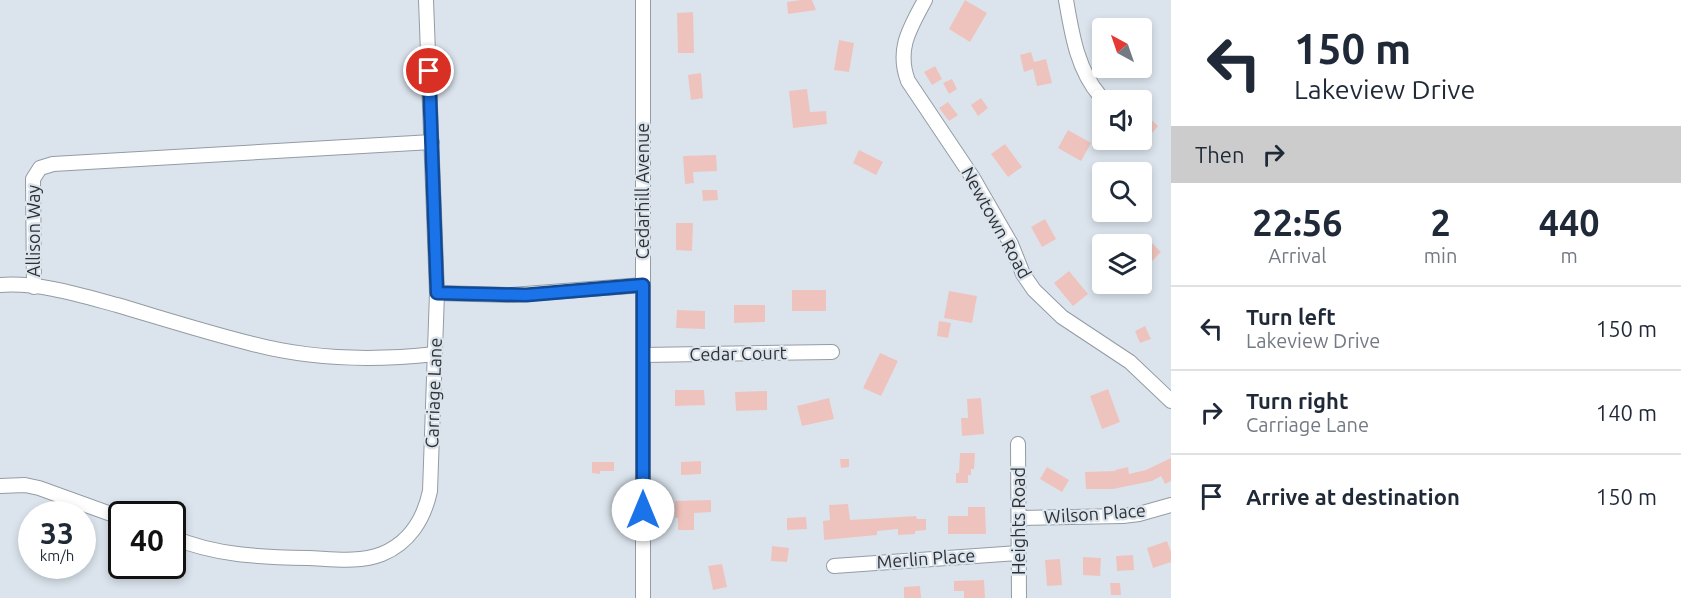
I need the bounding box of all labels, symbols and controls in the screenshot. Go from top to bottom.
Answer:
north arrow [1092,18,1152,78]
map controls [1092,18,1152,294]
icon: left [1195,24,1273,102]
text: 150 m [1294,25,1411,72]
pin [403,45,454,96]
icon: arrive [412,54,445,87]
text: Lakeview Drive [1294,74,1475,104]
button: sound [1092,90,1152,150]
street label: Cedarhill Avenue [632,123,652,259]
icon: right [1257,138,1290,171]
text: Then [1195,142,1245,167]
button: search [1092,162,1152,222]
street label: Newtown Road [958,163,1036,282]
street label: Allison Way [23,184,43,277]
text: 22:56 [1252,202,1342,243]
text: 2 [1430,202,1451,243]
text: 440 [1539,202,1600,243]
button: layers [1092,234,1152,294]
text: Arrival [1268,244,1327,267]
text: min [1424,244,1457,267]
text: m [1561,244,1578,267]
text: Turn left [1246,304,1336,329]
icon: left [1195,312,1228,345]
text: 150 m [1596,316,1657,341]
text: Lakeview Drive [1246,329,1380,352]
street label: Carriage Lane [421,337,445,449]
street label: Cedar Court [689,342,787,364]
text: Turn right [1246,388,1348,413]
icon: right [1195,396,1228,429]
text: 140 m [1596,400,1657,425]
text: Carriage Lane [1246,413,1369,436]
street label: Heights Road [1008,467,1028,575]
position arrow [611,478,675,542]
icon: arrive [1195,480,1228,513]
text: Arrive at destination [1246,484,1460,509]
text: 150 m [1596,484,1657,509]
street label: Wilson Place [1043,499,1146,527]
speed limit sign: 40 [108,501,186,579]
text: 33 [40,516,74,550]
street label: Merlin Place [876,545,976,571]
text: km/h [40,547,74,564]

